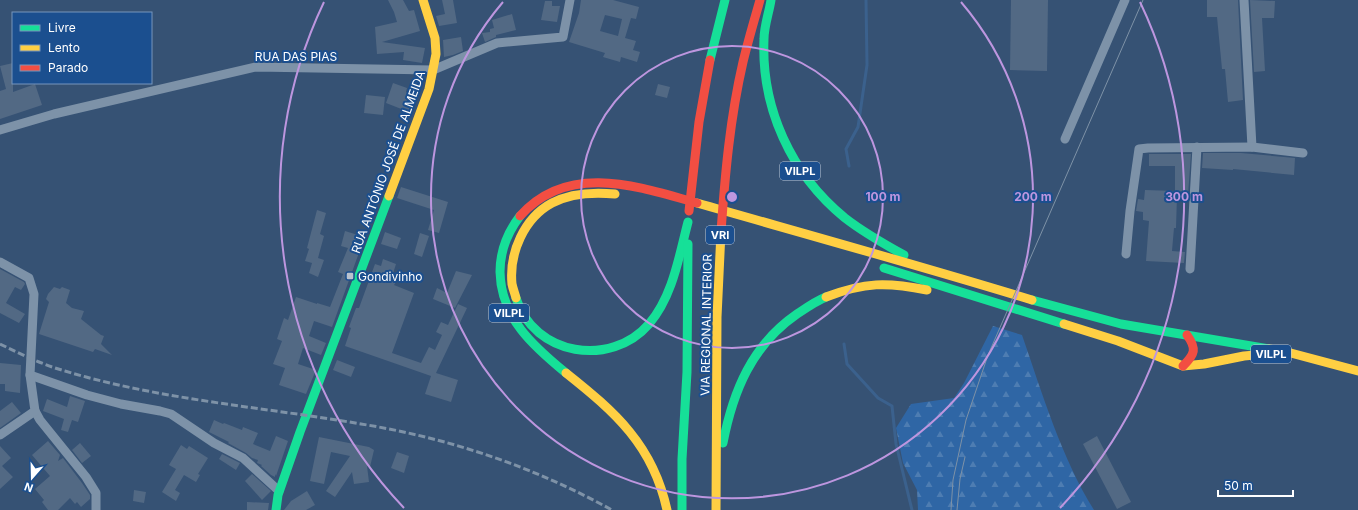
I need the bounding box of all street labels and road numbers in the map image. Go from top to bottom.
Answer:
street label: RUA DAS PIAS [255,49,338,64]
street label: RUA ANTÓNIO JOSÉ DE ALMEIDA [348,69,428,255]
road number: VILPL [780,162,820,180]
road number: VRI [706,226,734,244]
street label: VIA REGIONAL INTERIOR [697,254,715,396]
road number: VILPL [489,304,529,322]
road number: VILPL [1251,345,1291,363]

